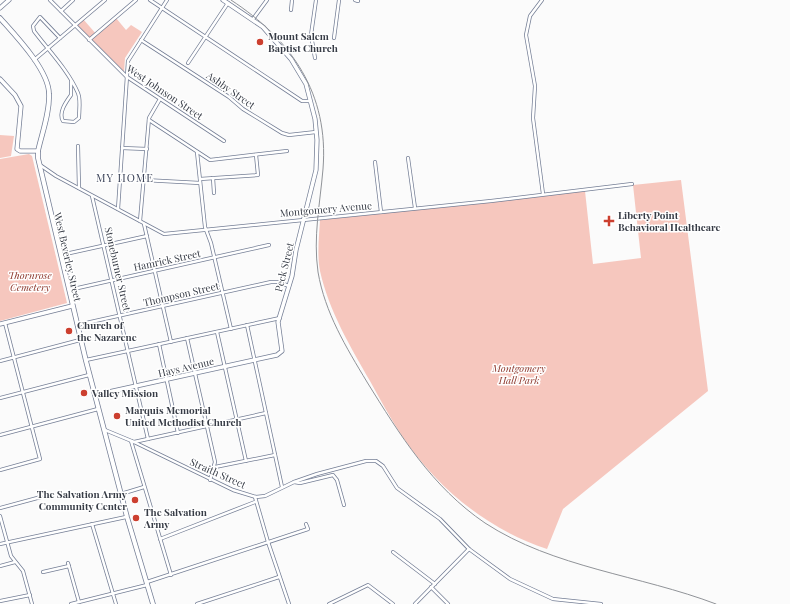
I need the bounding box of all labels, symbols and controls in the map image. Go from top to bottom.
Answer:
place label: Mount Salem Baptist Church [268,29,338,55]
marker: Mount Salem Baptist Church [255,37,265,47]
street label: West Johnson Street [123,61,206,123]
street label: Ashby Street [203,68,258,112]
district label: MY HOME [96,170,154,185]
street label: Montgomery Avenue [279,198,373,220]
place label: Liberty Point Behavioral Healthcare [618,208,721,234]
street label: West Beverley Street [51,210,85,303]
marker: Liberty Point Behavioral Healthcare [603,215,615,227]
street label: Stoneburner Street [102,226,135,313]
street label: Peck Street [271,240,297,293]
street label: Hamrick Street [132,246,202,274]
park label: Thornrose Cemetery [8,268,52,294]
street label: Thompson Street [142,278,221,310]
place label: Church of the Nazarene [76,318,137,344]
marker: Church of the Nazarene [64,326,74,336]
street label: Hays Avenue [157,354,215,380]
park label: Montgomery Hall Park [491,361,546,387]
place label: Valley Mission [91,386,159,400]
marker: Valley Mission [79,388,89,398]
place label: Marquis Memorial United Methodist Church [125,403,242,429]
marker: Marquis Memorial United Methodist Church [112,411,122,421]
street label: Straith Street [188,454,249,492]
place label: The Salvation Army Community Center [37,487,128,513]
marker: The Salvation Army Community Center [130,495,140,505]
place label: The Salvation Army [143,505,208,531]
marker: The Salvation Army [131,513,141,523]

